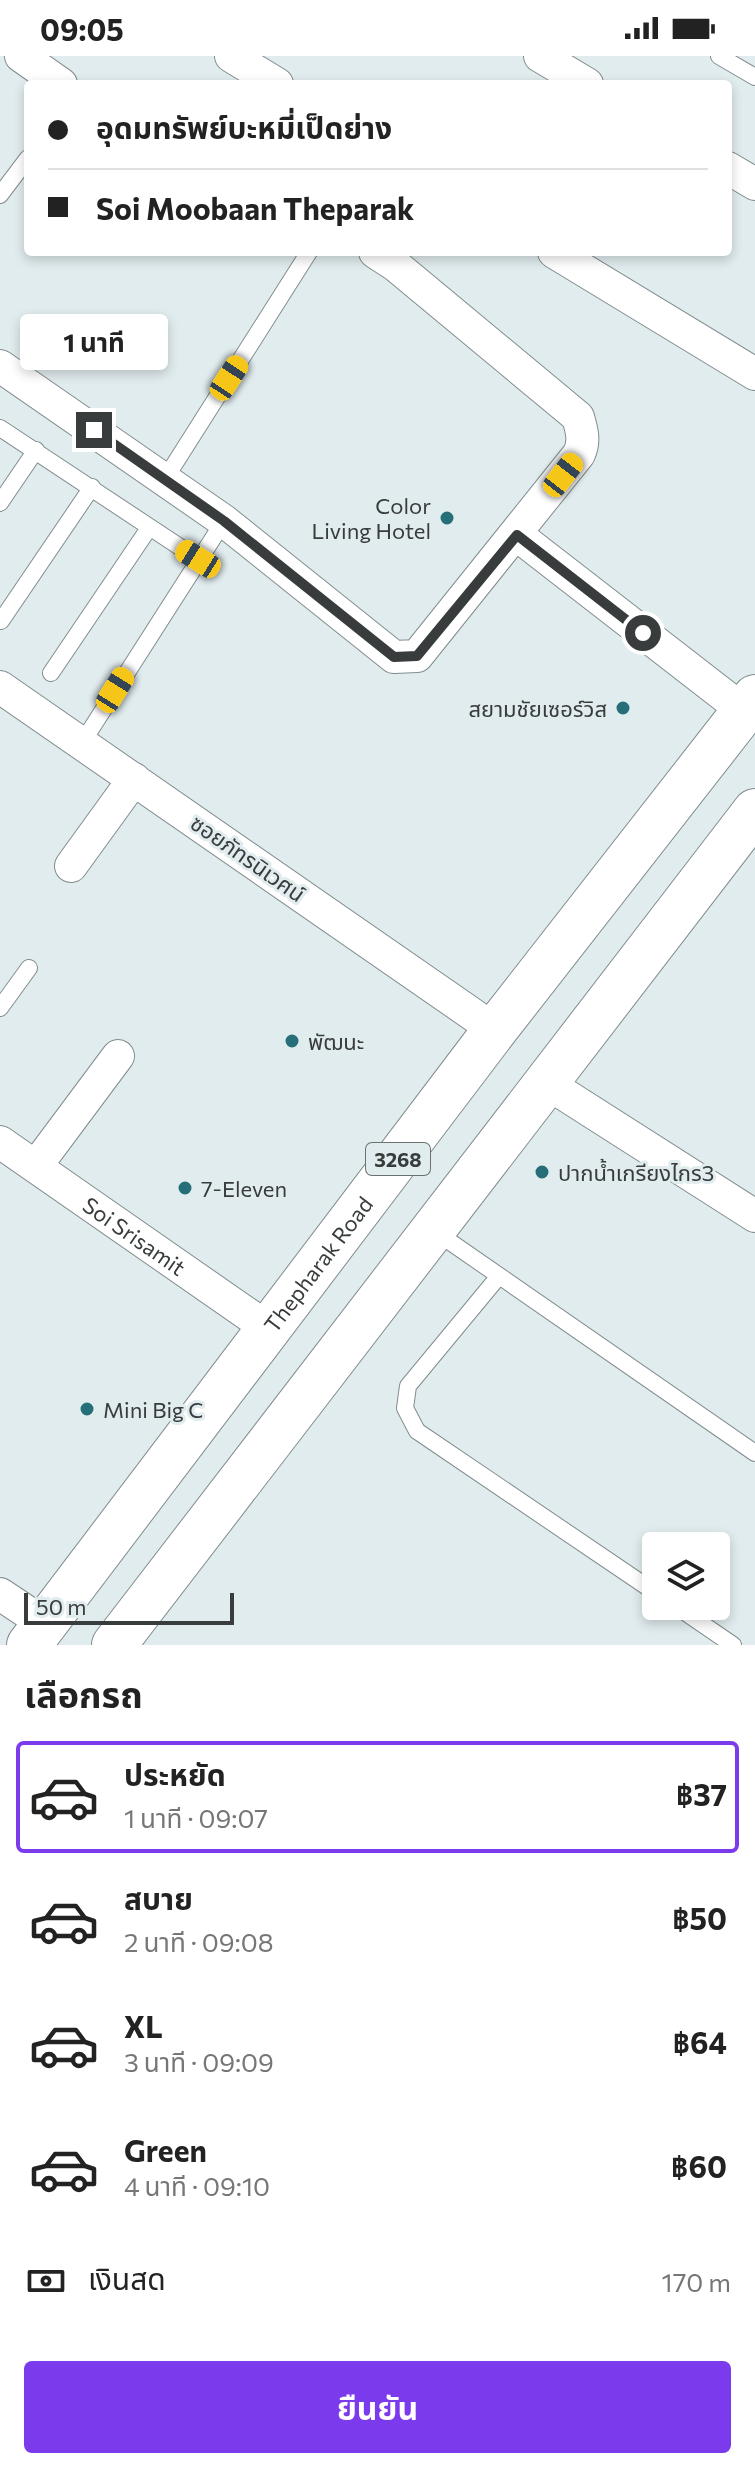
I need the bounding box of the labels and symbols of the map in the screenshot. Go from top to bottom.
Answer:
callout: 1 นาที [20,314,168,370]
car [206,351,252,405]
route end [76,412,112,448]
car [539,449,587,501]
place label: Color Living Hotel [312,492,431,544]
marker: Color Living Hotel [438,509,456,527]
car [171,536,225,582]
route start [625,615,661,651]
car [92,663,138,717]
place label: สยามชัยเซอร์วิส [469,695,607,722]
marker: สยามชัยเซอร์วิส [614,699,632,717]
street label: ซอยภัทรนิเวศน์ [186,809,310,907]
place label: พัฒนะ [308,1028,364,1055]
marker: พัฒนะ [283,1032,301,1050]
road number: 3268 [366,1143,430,1175]
place label: ปากน้ำเกรียงไกร3 [558,1158,714,1186]
marker: ปากน้ำเกรียงไกร3 [533,1163,551,1181]
place label: 7-Eleven [201,1175,287,1202]
marker: 7-Eleven [176,1179,194,1197]
street label: Soi Srisamit [78,1191,191,1281]
street label: Thepharak Road [258,1191,378,1337]
place label: Mini Big C [103,1396,203,1423]
marker: Mini Big C [78,1400,96,1418]
scale bar [24,1589,234,1625]

